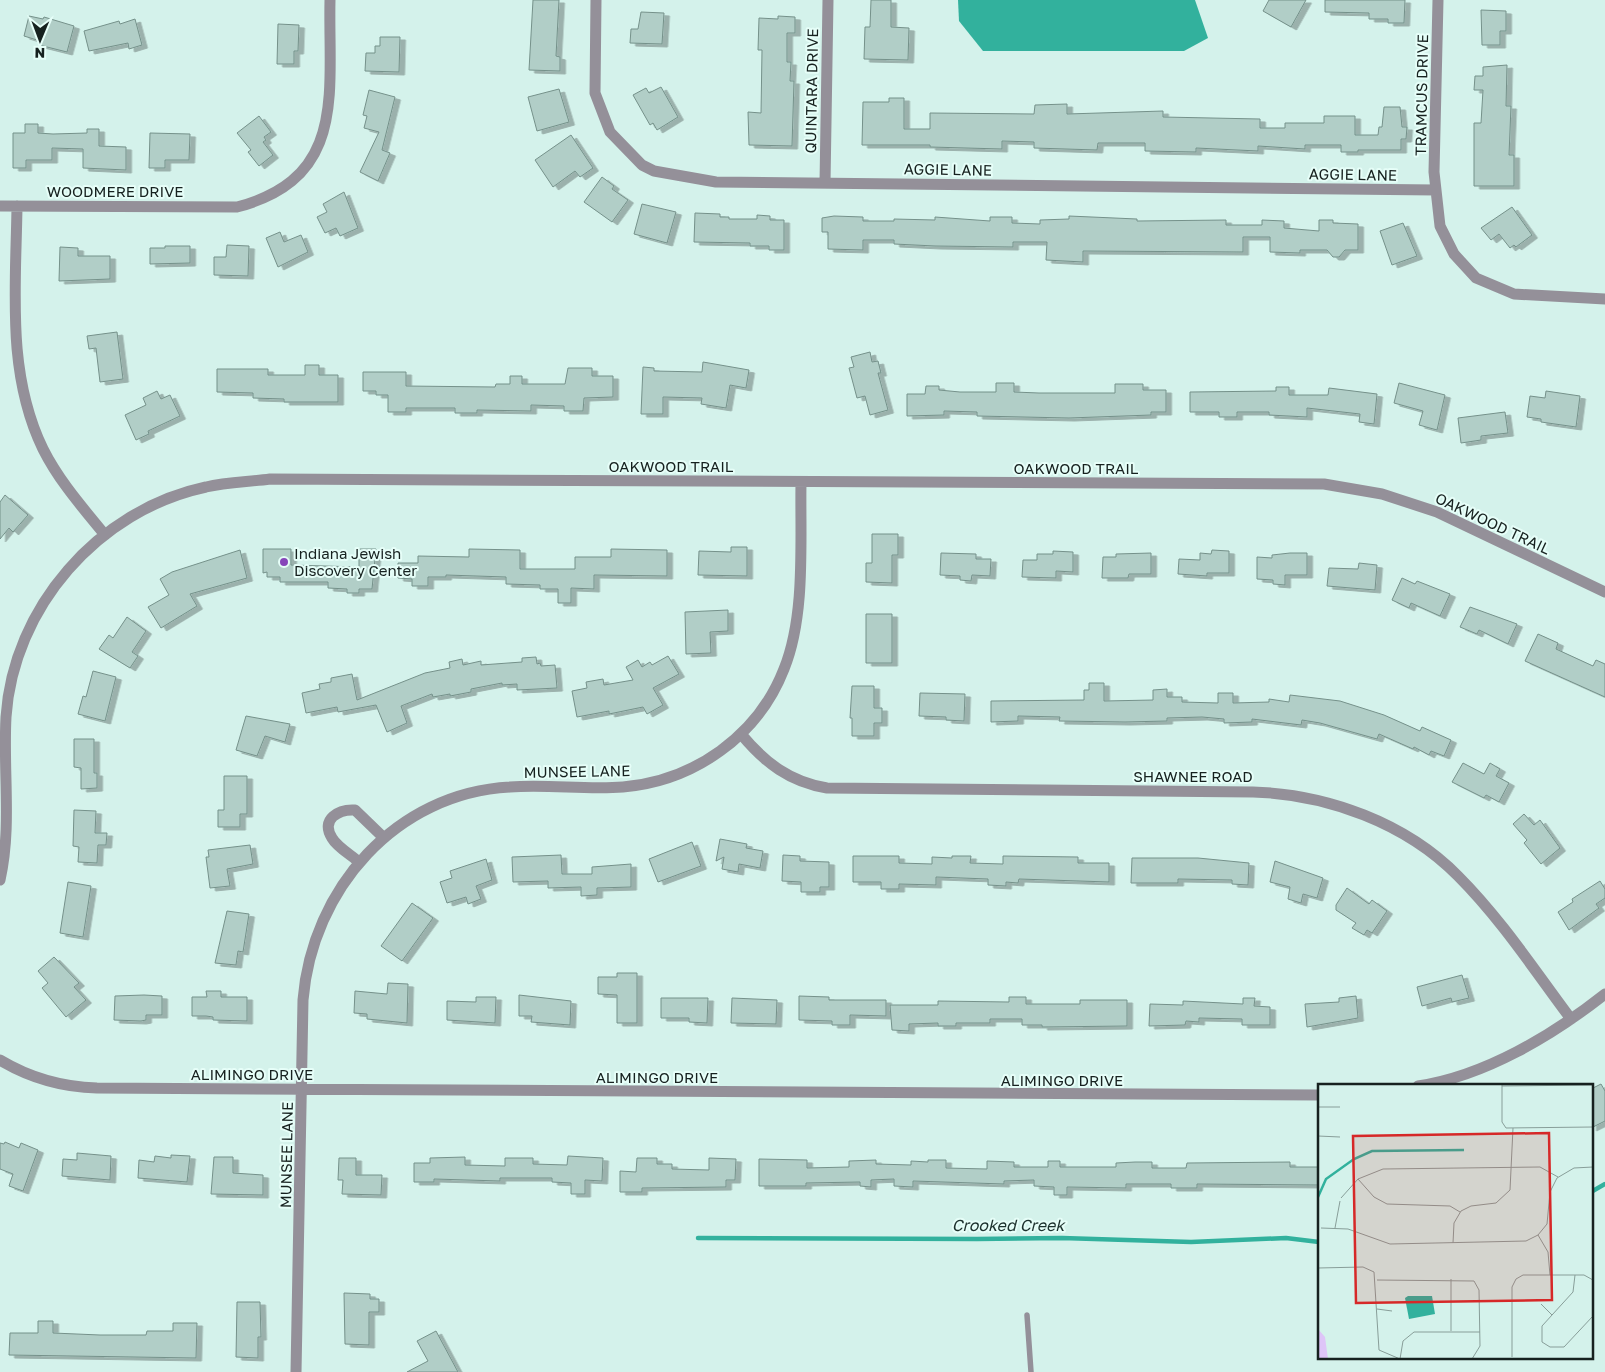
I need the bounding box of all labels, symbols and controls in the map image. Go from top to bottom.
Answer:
north arrow [15,15,65,65]
street label: QUINTARA DRIVE [801,28,821,154]
street label: TRAMCUS DRIVE [1411,34,1431,156]
text: N [34,45,45,62]
street label: AGGIE LANE [904,159,992,179]
street label: AGGIE LANE [1309,164,1397,184]
street label: WOODMERE DRIVE [47,182,183,200]
street label: OAKWOOD TRAIL [609,457,734,475]
street label: OAKWOOD TRAIL [1014,459,1139,477]
street label: OAKWOOD TRAIL [1433,488,1554,558]
place label: Indiana Jewish Discovery Center [294,544,417,579]
marker: Indiana Jewish Discovery Center [278,556,290,568]
street label: MUNSEE LANE [524,761,630,781]
street label: SHAWNEE ROAD [1133,767,1253,785]
street label: ALIMINGO DRIVE [191,1065,313,1083]
street label: ALIMINGO DRIVE [596,1068,718,1086]
street label: ALIMINGO DRIVE [1001,1071,1123,1089]
inset map [1318,1084,1592,1360]
street label: MUNSEE LANE [276,1102,296,1208]
water label: Crooked Creek [952,1215,1066,1235]

